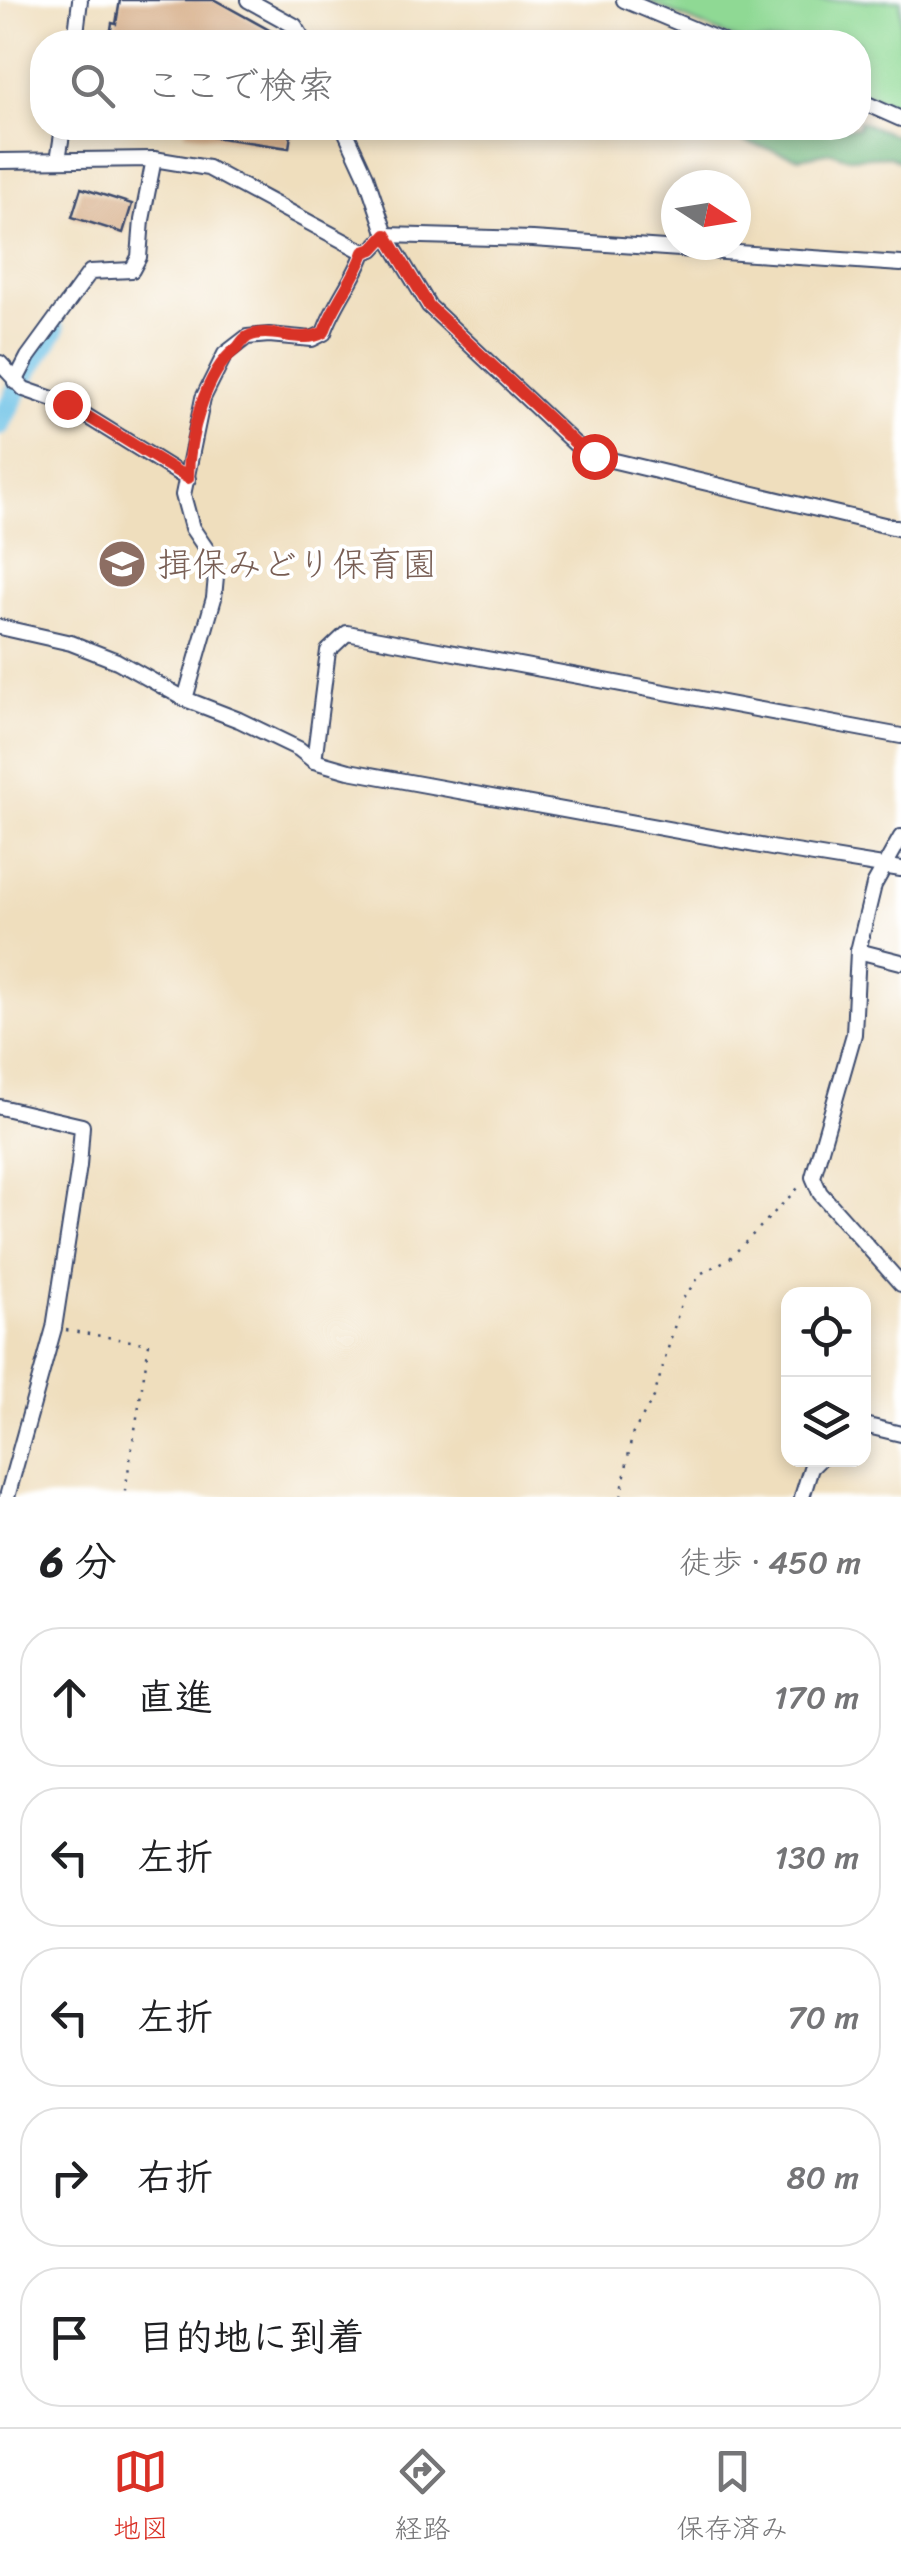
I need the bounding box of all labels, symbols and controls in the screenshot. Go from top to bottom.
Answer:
search box [30,30,871,140]
text: ここで検索 [145,52,335,119]
icon: search [65,58,120,113]
north arrow [661,170,751,260]
route end [45,382,91,428]
route start [572,434,618,480]
place label: 揖保みどり保育園 [157,533,437,595]
school or university icon: 揖保みどり保育園 [96,538,148,590]
map controls [781,1287,871,1467]
button: locate [781,1287,871,1377]
button: layers [781,1377,871,1467]
text: 6 分 [40,1525,117,1599]
text: 徒歩 · 450 m [679,1534,861,1591]
text: 直進 [137,1664,213,1731]
text: 170 m [774,1669,859,1726]
icon: ahead [42,1670,97,1725]
text: 左折 [137,1824,213,1891]
text: 130 m [775,1829,859,1886]
icon: left [42,1830,97,1885]
text: 左折 [137,1984,213,2051]
text: 70 m [788,1989,859,2046]
icon: left [42,1990,97,2045]
text: 右折 [137,2144,213,2211]
text: 80 m [787,2149,859,2206]
icon: right [42,2150,97,2205]
text: 目的地に到着 [137,2304,365,2371]
icon: arrive [42,2310,97,2365]
tab: 地図 [113,2444,169,2553]
tab: 経路 [394,2444,450,2553]
tab: 保存済み [676,2444,788,2553]

